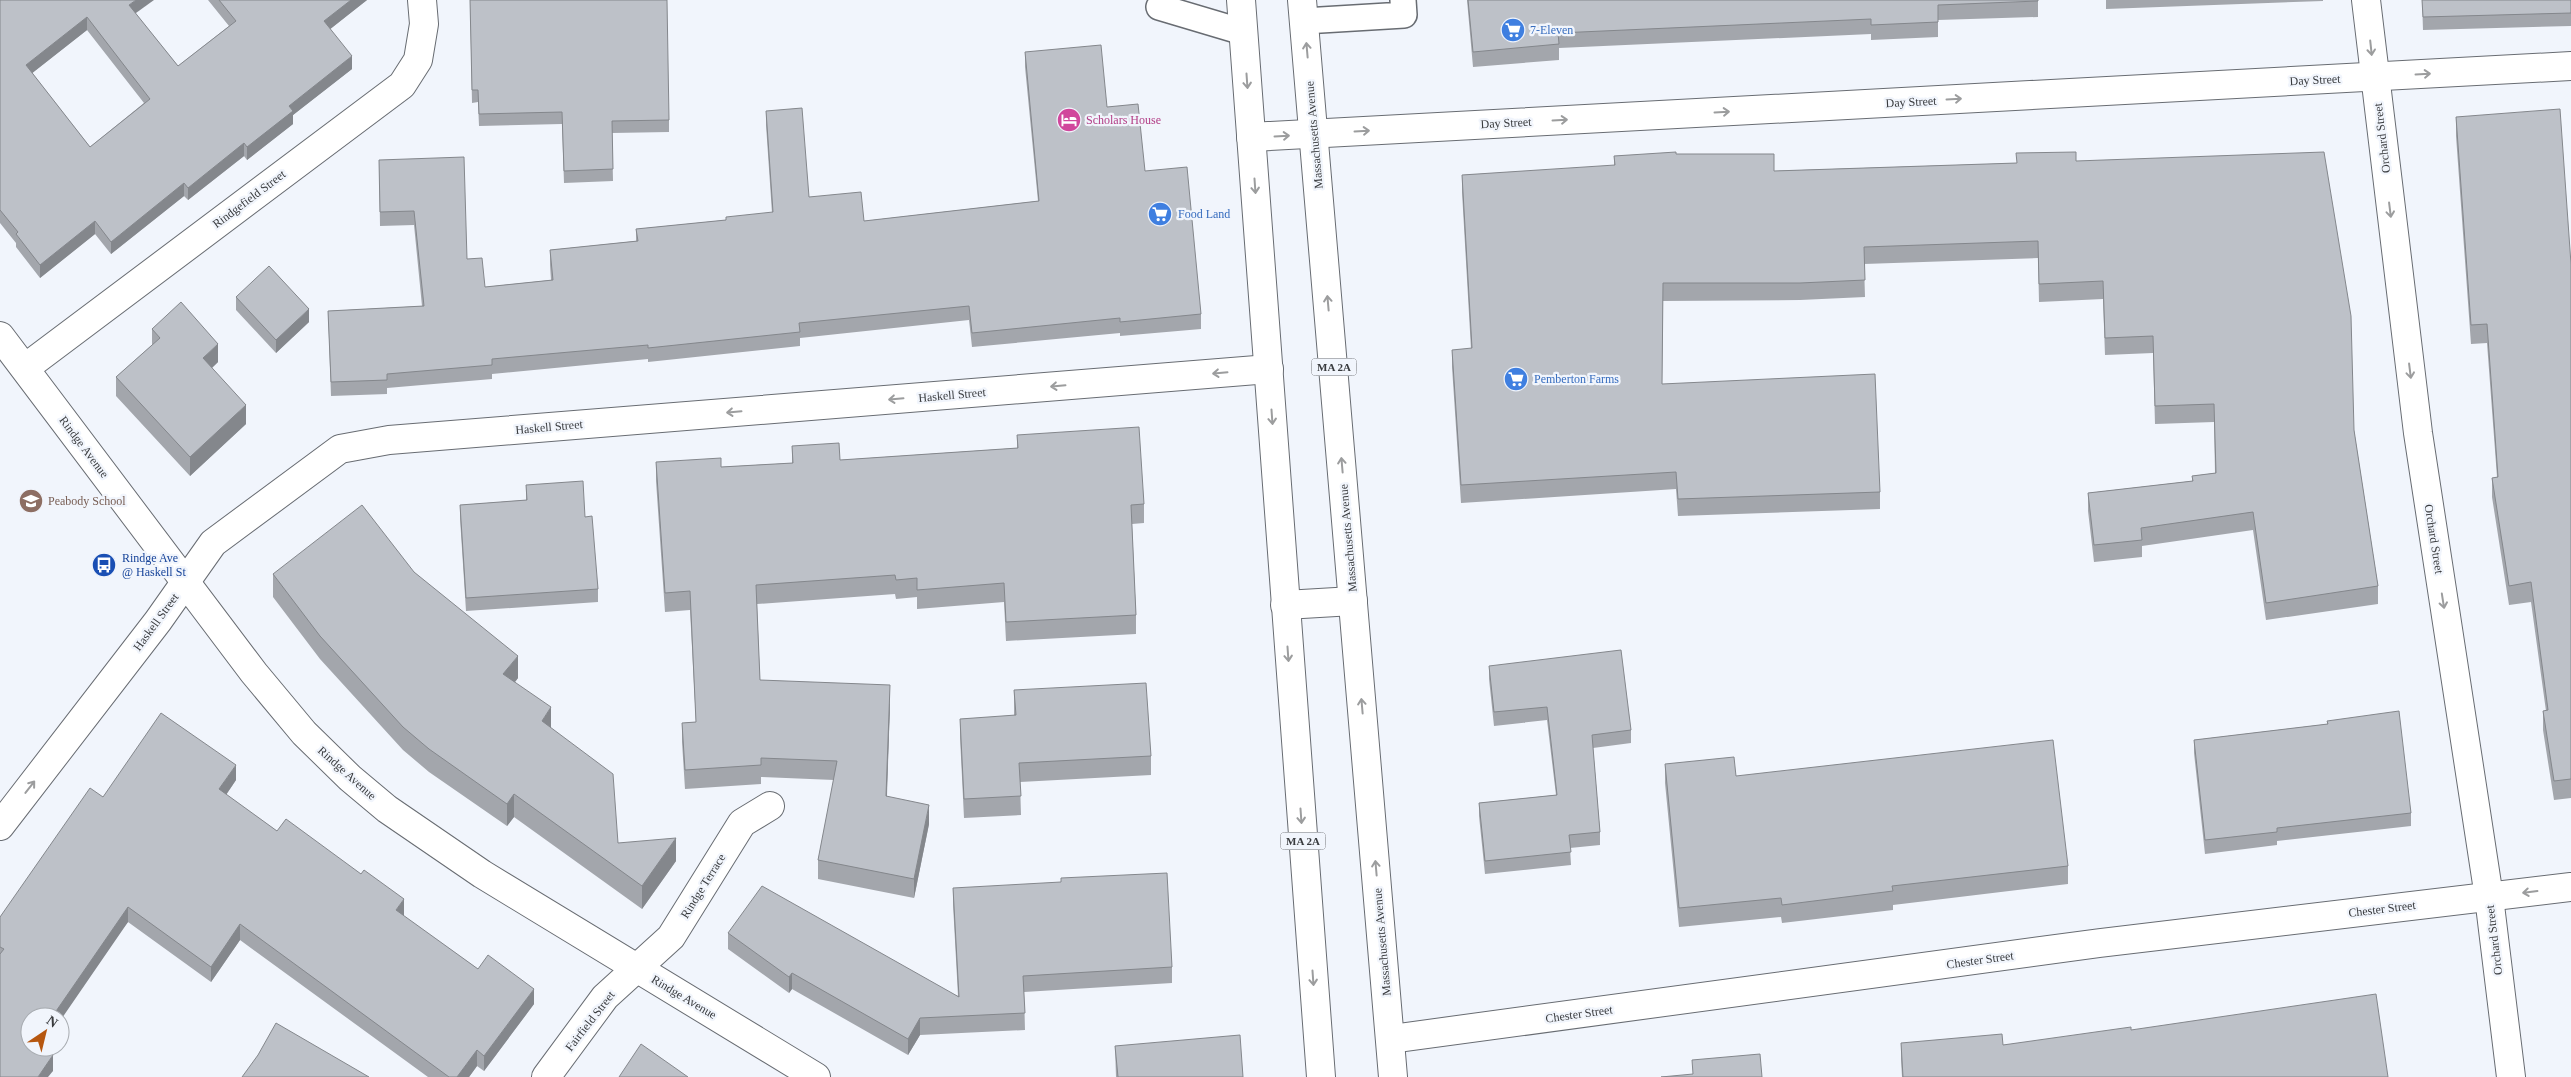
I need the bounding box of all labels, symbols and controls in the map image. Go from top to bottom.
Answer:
supermarket icon: 7-Eleven [1500,17,1526,43]
place label: 7-Eleven [1530,23,1573,37]
one-way arrow [2366,40,2376,56]
one-way arrow [1302,43,1311,59]
one-way arrow [2415,70,2431,79]
street label: Day Street [2289,72,2341,88]
one-way arrow [1242,73,1251,89]
street label: Massachusetts Avenue [1302,81,1326,189]
street label: Day Street [1885,94,1937,110]
one-way arrow [1946,95,1962,104]
street label: Orchard Street [2371,102,2393,174]
hotel icon: Scholars House [1056,107,1082,133]
one-way arrow [1714,107,1730,116]
place label: Scholars House [1086,113,1161,127]
street label: Day Street [1480,115,1532,131]
one-way arrow [1551,116,1567,125]
one-way arrow [1354,127,1370,136]
one-way arrow [1274,131,1290,140]
street label: Rindgefield Street [210,167,289,231]
one-way arrow [1250,178,1259,194]
supermarket icon: Food Land [1147,201,1173,227]
one-way arrow [2385,202,2395,218]
place label: Food Land [1178,207,1230,221]
one-way arrow [1323,295,1333,311]
road number: MA 2A [1312,358,1356,376]
one-way arrow [2405,363,2415,379]
supermarket icon: Pemberton Farms [1503,366,1529,392]
one-way arrow [1212,368,1228,378]
place label: Pemberton Farms [1534,372,1619,386]
one-way arrow [1051,381,1067,391]
street label: Haskell Street [918,385,987,405]
one-way arrow [889,394,905,404]
one-way arrow [727,407,743,417]
one-way arrow [1267,409,1277,425]
street label: Rindge Avenue [56,413,112,481]
street label: Haskell Street [515,417,584,437]
one-way arrow [1337,457,1347,473]
street label: Massachusetts Avenue [1336,484,1360,592]
school or university icon: Peabody School [18,488,44,514]
place label: Peabody School [48,494,126,508]
street label: Orchard Street [2422,503,2447,575]
place label: Rindge Ave @ Haskell St [122,551,186,579]
bus stop icon: Rindge Ave @ Haskell St [91,552,117,578]
street label: Haskell Street [130,590,182,653]
one-way arrow [2438,593,2448,609]
one-way arrow [1284,645,1293,661]
one-way arrow [1357,699,1367,715]
street label: Rindge Avenue [315,743,379,803]
one-way arrow [24,781,35,794]
one-way arrow [1296,807,1305,823]
road number: MA 2A [1280,832,1326,849]
street label: Rindge Terrace [678,851,728,921]
one-way arrow [1371,861,1381,877]
one-way arrow [2522,887,2538,897]
street label: Massachusetts Avenue [1370,888,1394,996]
street label: Chester Street [2348,898,2417,920]
street label: Orchard Street [2483,904,2505,976]
street label: Chester Street [1946,948,2015,972]
one-way arrow [1308,969,1318,985]
street label: Rindge Avenue [649,972,719,1022]
street label: Fairfield Street [562,988,618,1054]
street label: Chester Street [1545,1002,1614,1026]
north arrow [20,1007,70,1057]
text: N [44,1013,61,1031]

